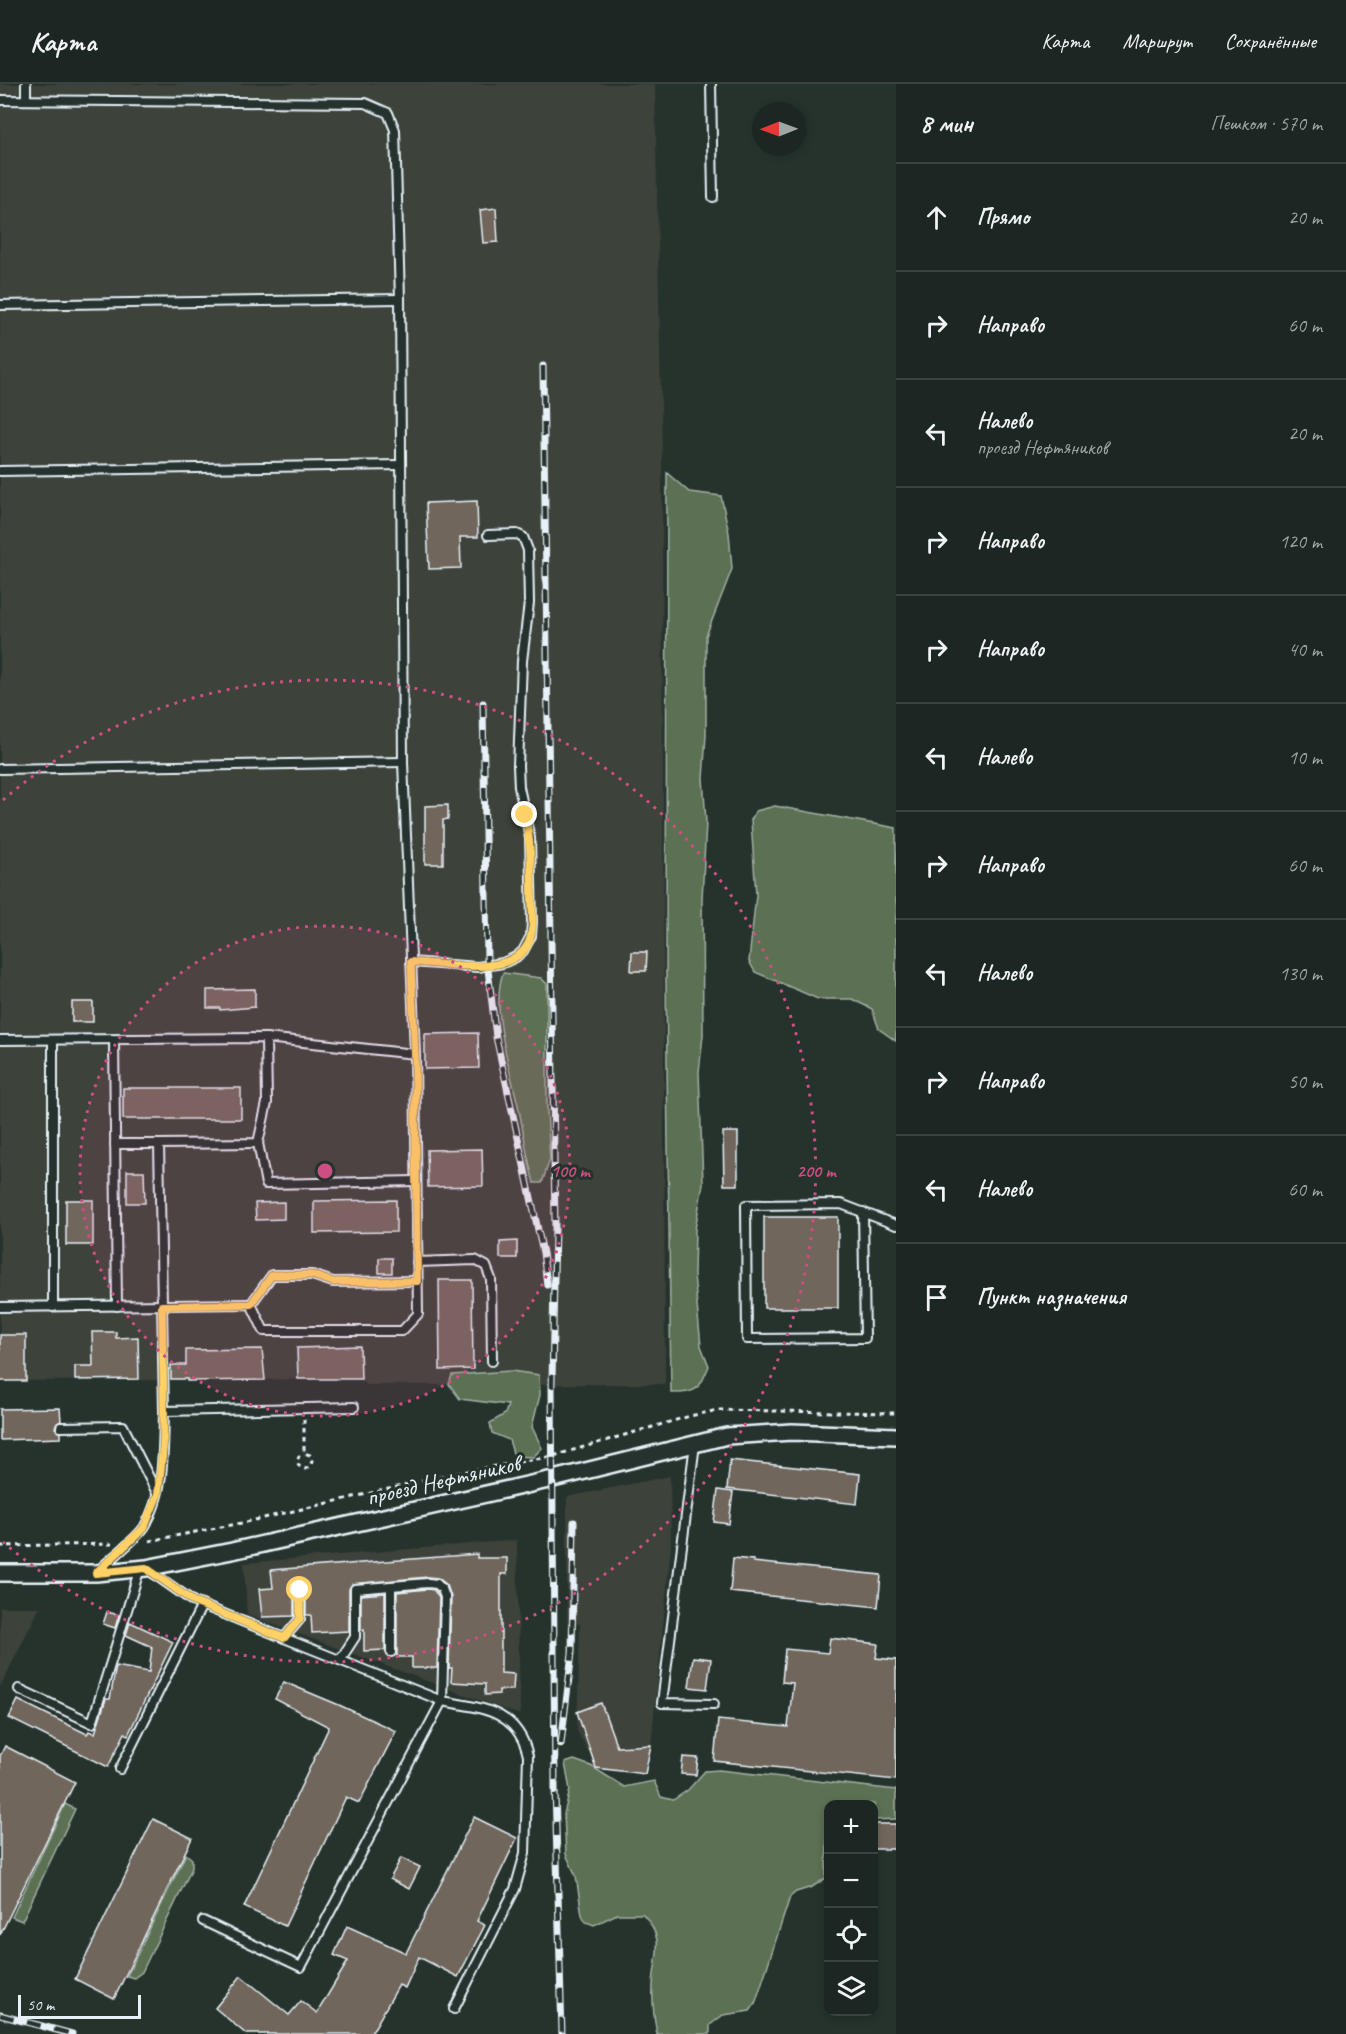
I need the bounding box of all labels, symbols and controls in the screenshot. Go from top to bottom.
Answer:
text: Карта [30,24,97,59]
text: Карта [1041,28,1090,54]
text: Маршрут [1123,28,1192,54]
text: Сохранённые [1225,28,1316,54]
north arrow [752,102,806,156]
text: 8 мин [920,107,973,140]
text: Пешком · 570 m [1210,111,1322,136]
icon: ahead [920,201,953,234]
text: Прямо [977,203,1029,231]
text: 20 m [1288,205,1322,230]
icon: right [920,309,953,342]
text: Направо [977,311,1044,339]
text: 60 m [1288,313,1322,338]
text: Налево [977,407,1033,435]
icon: left [920,417,953,450]
text: 20 m [1288,421,1322,446]
text: проезд Нефтяников [977,435,1108,460]
icon: right [920,525,953,558]
text: Направо [977,527,1044,555]
text: 120 m [1279,529,1322,554]
icon: right [920,633,953,666]
text: Направо [977,635,1044,663]
text: 40 m [1288,637,1322,662]
icon: left [920,741,953,774]
text: Налево [977,743,1033,771]
text: 10 m [1288,745,1322,770]
route end [511,801,537,827]
icon: right [920,849,953,882]
text: Направо [977,851,1044,879]
text: 60 m [1288,853,1322,878]
icon: left [920,957,953,990]
text: Налево [977,959,1033,987]
text: 130 m [1279,961,1322,986]
icon: right [920,1065,953,1098]
text: Направо [977,1067,1044,1095]
text: 50 m [1288,1069,1322,1094]
text: 100 m [551,1160,591,1182]
text: 200 m [797,1160,837,1182]
centre of rings [315,1161,335,1181]
icon: left [920,1173,953,1206]
text: Налево [977,1175,1033,1203]
text: 60 m [1288,1177,1322,1202]
icon: arrive [920,1281,953,1314]
text: Пункт назначения [977,1283,1126,1311]
street label: проезд Нефтяников [363,1447,527,1512]
route start [286,1576,312,1602]
map controls [824,1800,878,2016]
button: + [824,1800,878,1854]
button: − [824,1854,878,1908]
button: locate [824,1908,878,1962]
button: layers [824,1962,878,2016]
scale bar [18,1992,141,2020]
text: 50 m [27,1995,54,2015]

